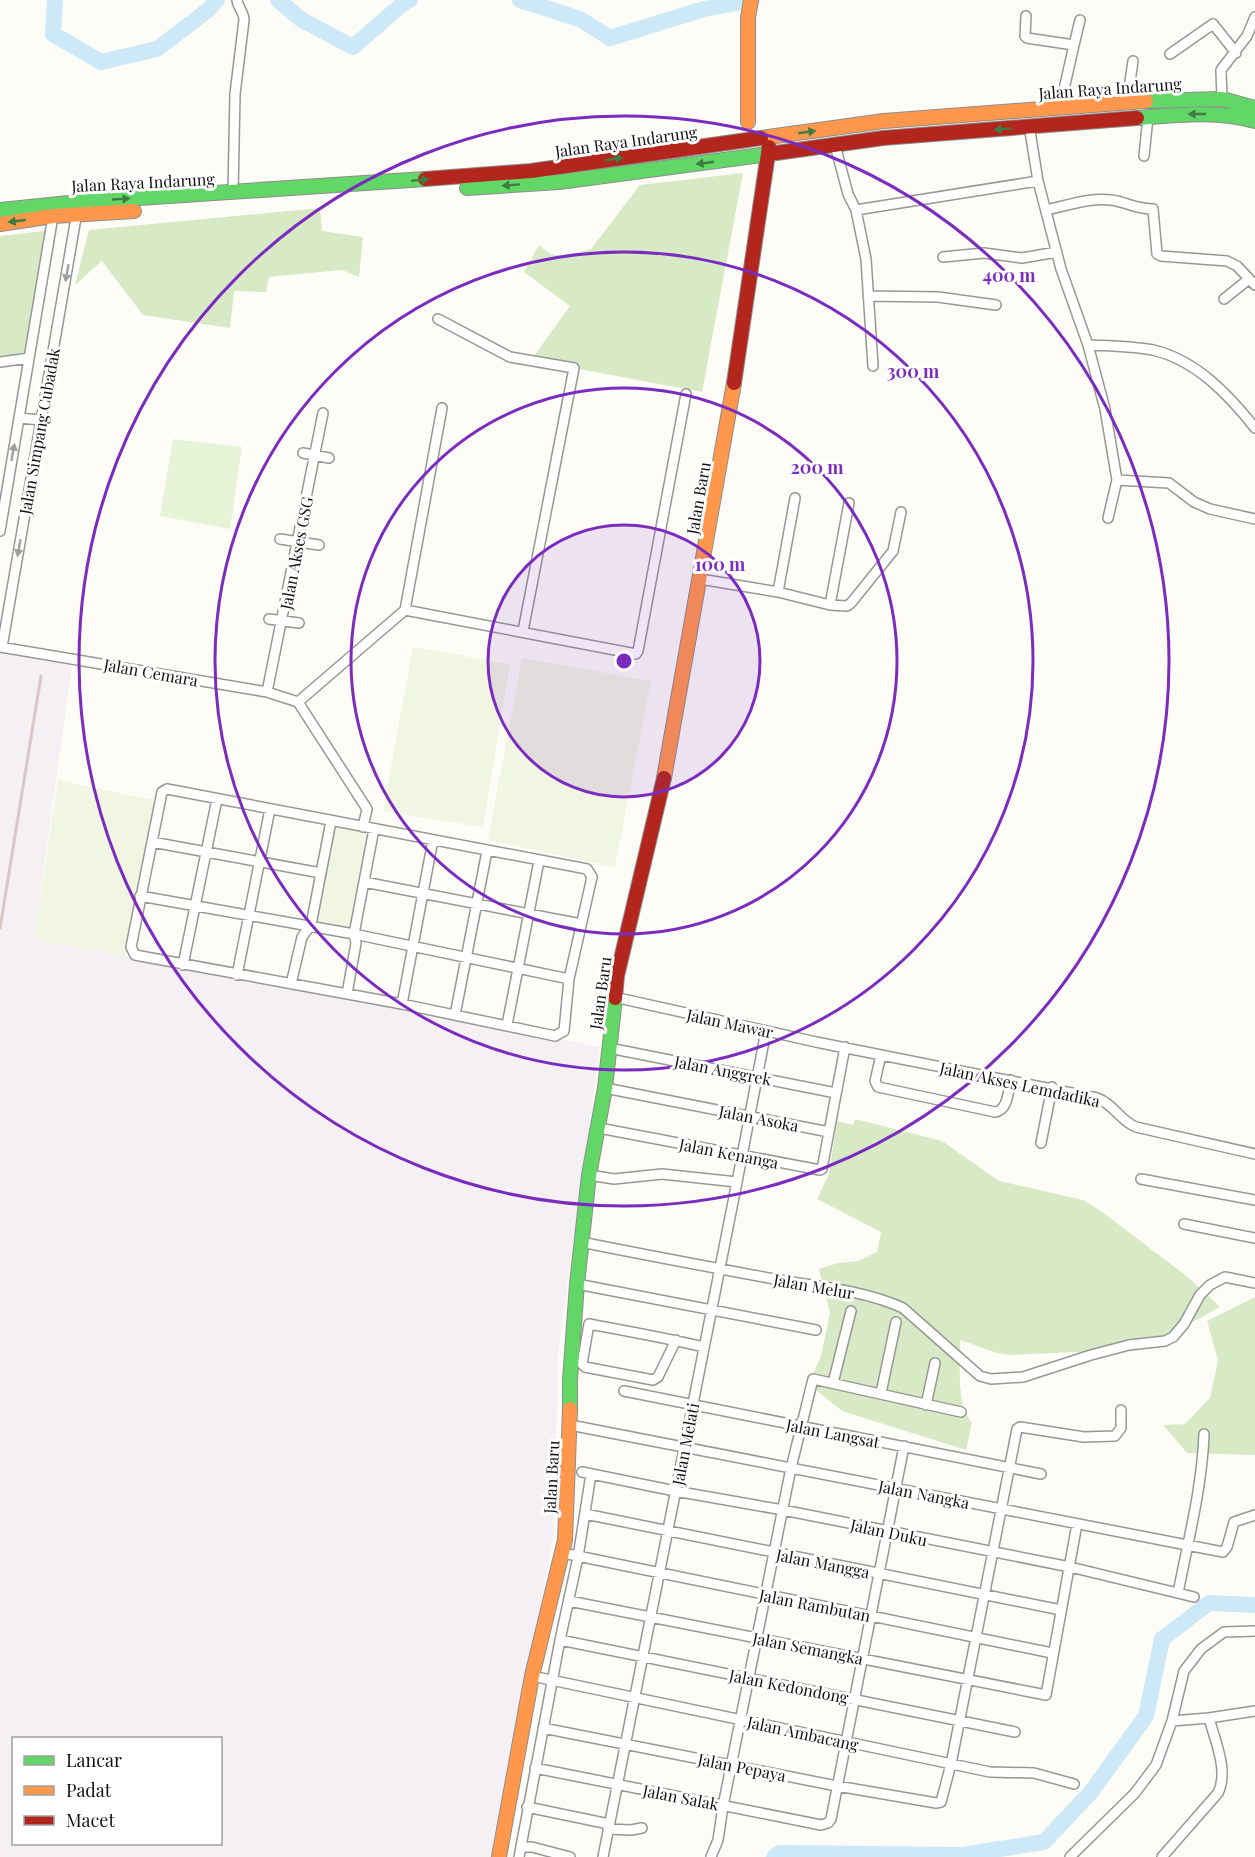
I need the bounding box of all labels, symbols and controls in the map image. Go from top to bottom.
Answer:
street label: Jalan Raya Indarung [1037,72,1183,104]
one-way arrow [1188,109,1207,119]
street label: Jalan Raya Indarung [553,121,699,162]
one-way arrow [993,125,1012,134]
one-way arrow [798,128,817,137]
one-way arrow [605,155,624,164]
one-way arrow [695,159,714,168]
street label: Jalan Raya Indarung [70,168,216,196]
one-way arrow [411,175,430,184]
one-way arrow [502,181,521,190]
one-way arrow [111,195,130,204]
one-way arrow [8,217,27,226]
one-way arrow [62,263,71,282]
text: 400 m [982,263,1036,287]
street label: Jalan Simpang Cubadak [14,346,64,517]
text: 300 m [887,359,940,383]
one-way arrow [9,443,18,462]
text: 200 m [790,455,844,479]
street label: Jalan Baru [681,460,715,537]
street label: Jalan Akses GSG [275,495,317,612]
one-way arrow [14,538,23,557]
text: 100 m [695,552,746,576]
centre of rings [614,651,634,671]
street label: Jalan Cemara [101,653,200,691]
street label: Jalan Baru [584,955,615,1032]
street label: Jalan Mawar [684,1003,775,1042]
street label: Jalan Anggrek [672,1050,774,1090]
street label: Jalan Akses Lemdadika [937,1057,1102,1111]
street label: Jalan Asoka [716,1100,801,1136]
street label: Jalan Kenanga [677,1133,780,1173]
street label: Jalan Melur [771,1268,856,1303]
street label: Jalan Melati [667,1401,703,1488]
street label: Jalan Langsat [783,1413,882,1452]
street label: Jalan Baru [539,1440,563,1515]
street label: Jalan Nangka [876,1475,971,1513]
street label: Jalan Duku [848,1513,929,1550]
street label: Jalan Mangga [773,1543,872,1582]
street label: Jalan Rambutan [757,1584,873,1626]
street label: Jalan Semangka [750,1627,865,1669]
street label: Jalan Kedondong [727,1664,851,1708]
street label: Jalan Ambacang [744,1711,861,1755]
legend [12,1737,222,1845]
text: Lancar [66,1748,122,1772]
street label: Jalan Pepaya [695,1748,788,1786]
text: Padat [66,1778,112,1802]
street label: Jalan Salak [640,1779,721,1815]
text: Macet [66,1808,115,1832]

